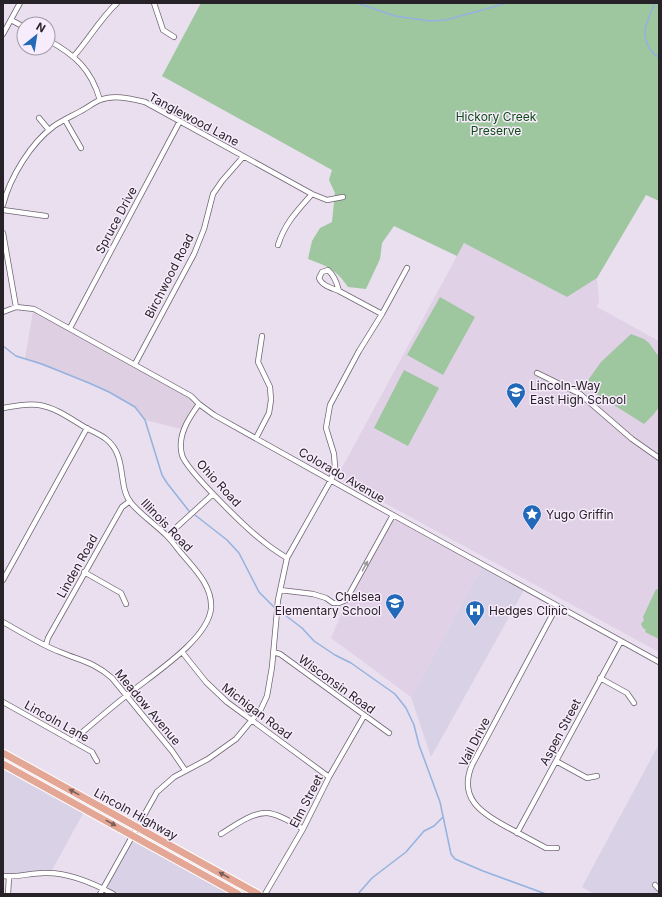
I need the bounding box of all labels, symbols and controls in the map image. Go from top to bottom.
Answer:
north arrow [16,16,56,56]
text: N [34,19,48,35]
street label: Tanglewood Lane [146,89,242,149]
park label: Hickory Creek Preserve [456,109,537,138]
street label: Spruce Drive [92,184,140,256]
street label: Birchwood Road [141,231,197,321]
place label: Lincoln-Way East High School [530,378,626,407]
school or university icon: Lincoln-Way East High School [505,381,527,409]
street label: Colorado Avenue [296,444,388,506]
street label: Ohio Road [193,456,245,510]
street label: Illinois Road [138,495,196,555]
place icon: Yugo Griffin [521,503,543,531]
place label: Yugo Griffin [546,507,614,522]
street label: Linden Road [53,532,101,600]
one-way arrow [362,560,368,572]
place label: Chelsea Elementary School [275,589,381,618]
school or university icon: Chelsea Elementary School [384,592,406,620]
hospital icon: Hedges Clinic [464,599,486,627]
place label: Hedges Clinic [489,603,568,618]
street label: Wisconsin Road [296,651,378,717]
street label: Meadow Avenue [112,666,184,748]
street label: Michigan Road [219,680,295,742]
street label: Aspen Street [536,696,584,768]
street label: Lincoln Lane [22,697,92,745]
street label: Vail Drive [455,715,493,769]
street label: Elm Street [286,772,326,830]
street label: Lincoln Highway [91,785,181,843]
one-way arrow [68,788,80,795]
one-way arrow [105,820,117,826]
one-way arrow [218,872,230,878]

